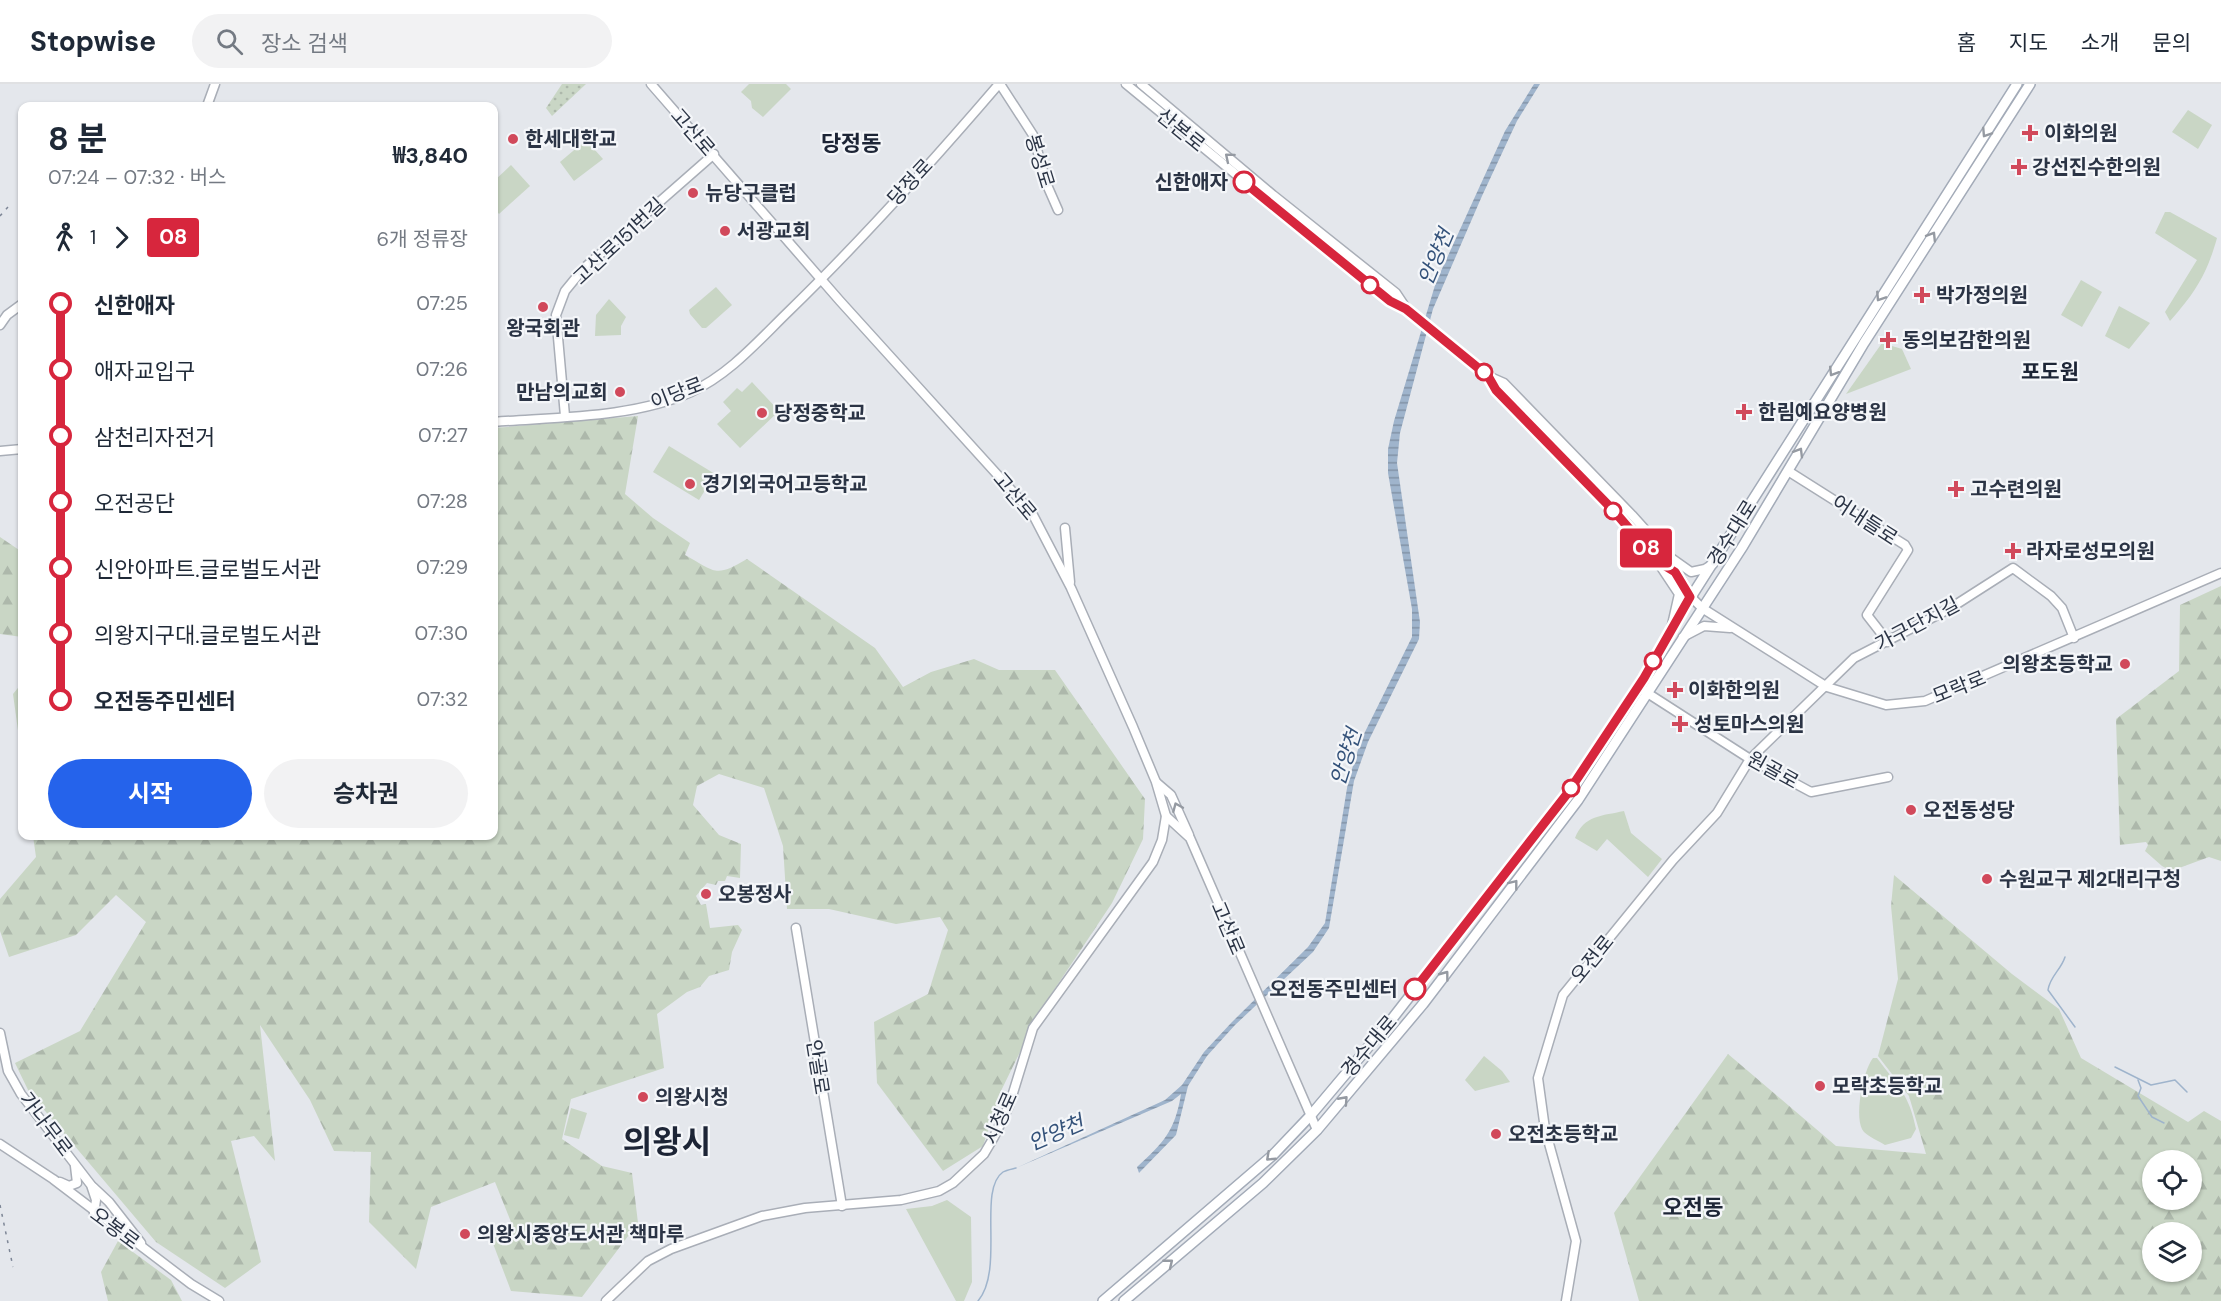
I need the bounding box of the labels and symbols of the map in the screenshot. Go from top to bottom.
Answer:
street label: 고산로 [665,103,721,161]
street label: 산본로 [1151,103,1211,157]
place label: 이화의원 [2044,120,2118,146]
marker: 이화의원 [2021,124,2039,142]
place label: 한세대학교 [525,126,617,152]
one-way arrow [1981,127,1993,137]
district label: 당정동 [821,129,881,158]
street label: 봉성로 [1019,131,1061,191]
marker: 한세대학교 [506,132,520,146]
street label: 당정로 [882,153,938,211]
one-way arrow [1225,153,1236,164]
place label: 강선진수한의원 [2032,154,2161,180]
marker: 강선진수한의원 [2010,158,2028,176]
place label: 신한애자 [1154,169,1229,195]
marker: 신한애자 [1233,171,1255,193]
place label: 뉴당구클럽 [705,180,797,206]
marker: 뉴당구클럽 [686,186,700,200]
street label: 고산로151번길 [567,192,671,290]
place label: 서광교회 [737,218,811,244]
water label: 안양천 [1412,222,1461,289]
marker: 서광교회 [718,224,732,238]
one-way arrow [1925,231,1936,242]
unlabelled marker [1361,276,1379,294]
place label: 박가정의원 [1936,282,2028,308]
marker: 박가정의원 [1913,286,1931,304]
one-way arrow [1876,291,1888,301]
marker: 왕국회관 [536,300,550,314]
place label: 왕국회관 [506,315,580,341]
place label: 동의보감한의원 [1902,327,2031,353]
marker: 동의보감한의원 [1879,331,1897,349]
district label: 포도원 [2021,358,2079,386]
unlabelled marker [1475,363,1493,381]
one-way arrow [1828,366,1840,376]
street label: 이당로 [647,371,707,415]
place label: 만남의교회 [516,379,608,405]
marker: 만남의교회 [613,385,627,399]
place label: 한림예요양병원 [1758,399,1887,425]
place label: 당정중학교 [774,400,866,426]
marker: 한림예요양병원 [1735,403,1753,421]
marker: 당정중학교 [755,406,769,420]
one-way arrow [1792,448,1804,458]
street label: 고산로 [987,466,1043,526]
place label: 경기외국어고등학교 [702,471,868,497]
place label: 고수련의원 [1970,476,2062,502]
marker: 경기외국어고등학교 [683,477,697,491]
marker: 고수련의원 [1947,480,1965,498]
street label: 어내들로 [1827,489,1903,551]
street label: 경수대로 [1701,495,1763,571]
unlabelled marker [1604,502,1622,520]
line badge: 08 [1619,528,1673,568]
place label: 라자로성모의원 [2026,538,2155,564]
marker: 라자로성모의원 [2004,542,2022,560]
street label: 가구단지길 [1870,591,1964,657]
place label: 의왕초등학교 [2003,651,2113,677]
unlabelled marker [1644,652,1662,670]
marker: 의왕초등학교 [2118,657,2132,671]
street label: 모락로 [1929,665,1989,709]
place label: 이화한의원 [1688,677,1780,703]
marker: 이화한의원 [1666,681,1684,699]
place label: 성토마스의원 [1694,711,1804,737]
marker: 성토마스의원 [1671,715,1689,733]
water label: 안양천 [1324,723,1369,789]
street label: 원골로 [1743,745,1803,795]
unlabelled marker [1562,779,1580,797]
place label: 오전동성당 [1923,797,2015,823]
one-way arrow [1172,803,1184,814]
marker: 오전동성당 [1904,803,1918,817]
place label: 수원교구 제2대리구청 [1999,866,2181,892]
marker: 수원교구 제2대리구청 [1980,872,1994,886]
one-way arrow [1507,880,1518,891]
place label: 오봉정사 [718,881,792,907]
marker: 오봉정사 [699,887,713,901]
street label: 고산로 [1205,898,1251,958]
street label: 오전로 [1565,929,1619,989]
one-way arrow [1438,971,1449,982]
place label: 오전동주민센터 [1269,976,1398,1002]
marker: 오전동주민센터 [1404,978,1426,1000]
street label: 경수대로 [1335,1009,1403,1083]
street label: 안골로 [801,1038,835,1096]
place label: 모락초등학교 [1832,1073,1942,1099]
marker: 모락초등학교 [1813,1079,1827,1093]
place label: 의왕시청 [655,1084,729,1110]
street label: 가나무로 [13,1087,79,1161]
street label: 시청로 [977,1087,1023,1149]
marker: 의왕시청 [636,1090,650,1104]
one-way arrow [1337,1096,1348,1107]
water label: 안양천 [1024,1108,1091,1157]
district label: 의왕시 [623,1121,711,1163]
place label: 오전초등학교 [1508,1121,1618,1147]
marker: 오전초등학교 [1489,1127,1503,1141]
one-way arrow [1267,1150,1277,1161]
district label: 오전동 [1663,1193,1723,1222]
street label: 오봉로 [85,1201,145,1255]
place label: 의왕시중앙도서관 책마루 [477,1221,684,1247]
marker: 의왕시중앙도서관 책마루 [458,1227,472,1241]
one-way arrow [1162,1260,1173,1271]

